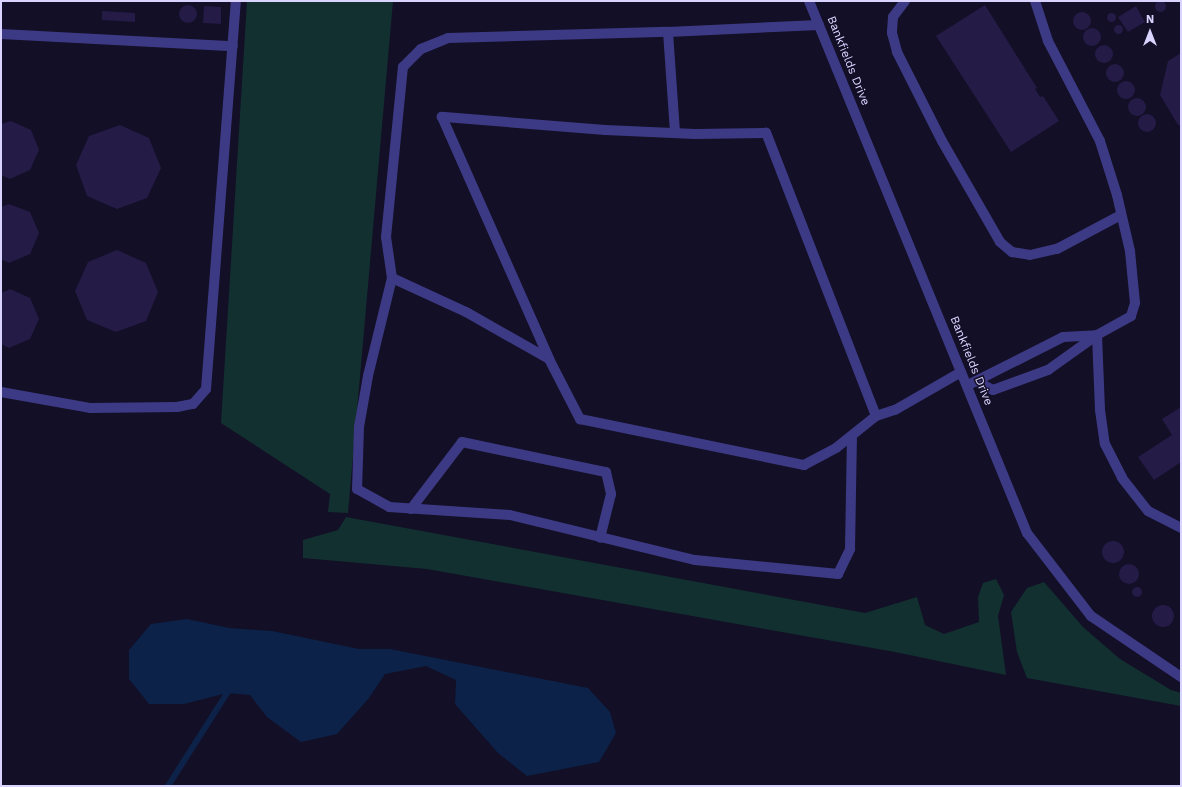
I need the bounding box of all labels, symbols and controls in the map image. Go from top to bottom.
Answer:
north arrow [1130,12,1170,52]
text: N [1146,13,1154,26]
street label: Bankfields Drive [824,14,872,108]
street label: Bankfields Drive [947,314,995,408]

